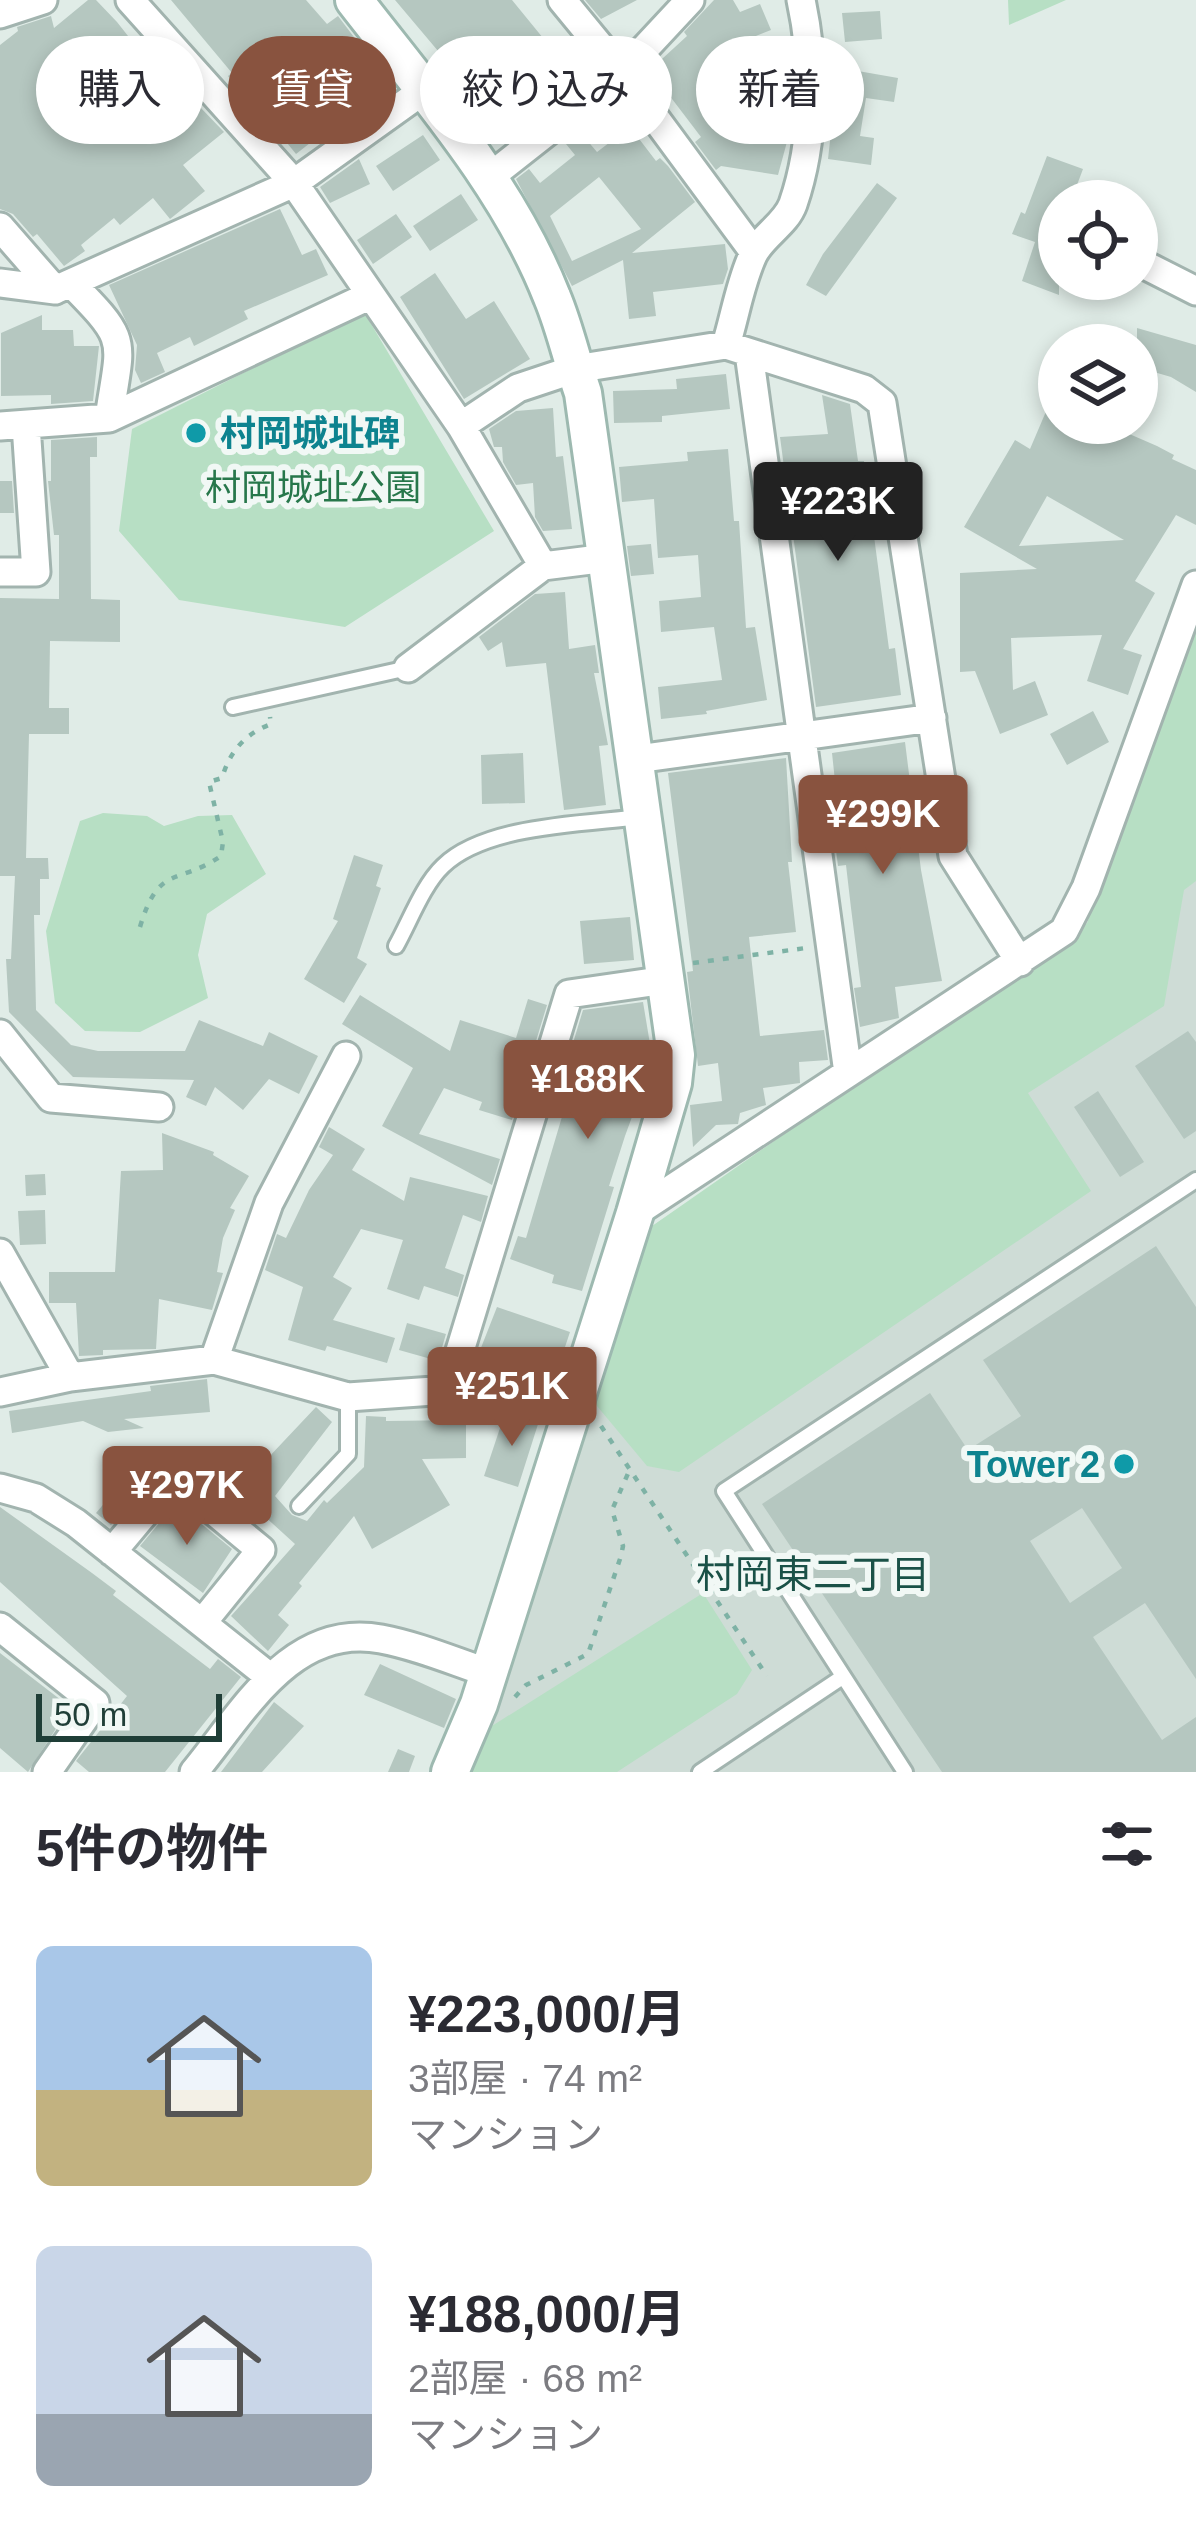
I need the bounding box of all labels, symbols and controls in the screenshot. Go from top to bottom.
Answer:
chip: 購入 [36,36,204,144]
chip: 賃貸 [228,36,396,144]
chip: 絞り込み [420,36,672,144]
chip: 新着 [696,36,864,144]
map controls [1038,180,1158,444]
button: locate [1038,180,1158,300]
button: layers [1038,324,1158,444]
place label: 村岡城址碑 [220,413,400,454]
marker: 村岡城址碑 [183,420,209,446]
pin: ¥223K [754,462,922,564]
park label: 村岡城址公園 [205,467,421,508]
text: ¥223K [781,479,895,522]
pin: ¥299K [799,775,967,877]
text: ¥299K [826,792,940,835]
pin: ¥188K [504,1040,672,1142]
text: ¥188K [531,1057,645,1100]
pin: ¥251K [428,1347,596,1449]
text: ¥251K [455,1364,569,1407]
place label: Tower 2 [967,1444,1100,1485]
pin: ¥297K [103,1446,271,1548]
marker: Tower 2 [1111,1451,1137,1477]
text: ¥297K [130,1463,244,1506]
district label: 村岡東二丁目 [696,1553,930,1596]
scale bar [36,1688,222,1741]
text: 50 m [54,1696,127,1733]
icon: filters [1094,1811,1160,1877]
text: 5件の物件 [36,1820,268,1877]
text: ¥223,000/月 [408,1986,686,2043]
icon: home [132,1994,276,2138]
text: 3部屋 · 74 m² [408,2057,642,2100]
text: マンション [408,2113,603,2156]
text: ¥188,000/月 [408,2286,686,2343]
icon: home [132,2294,276,2438]
text: 2部屋 · 68 m² [408,2357,642,2400]
text: マンション [408,2413,603,2456]

